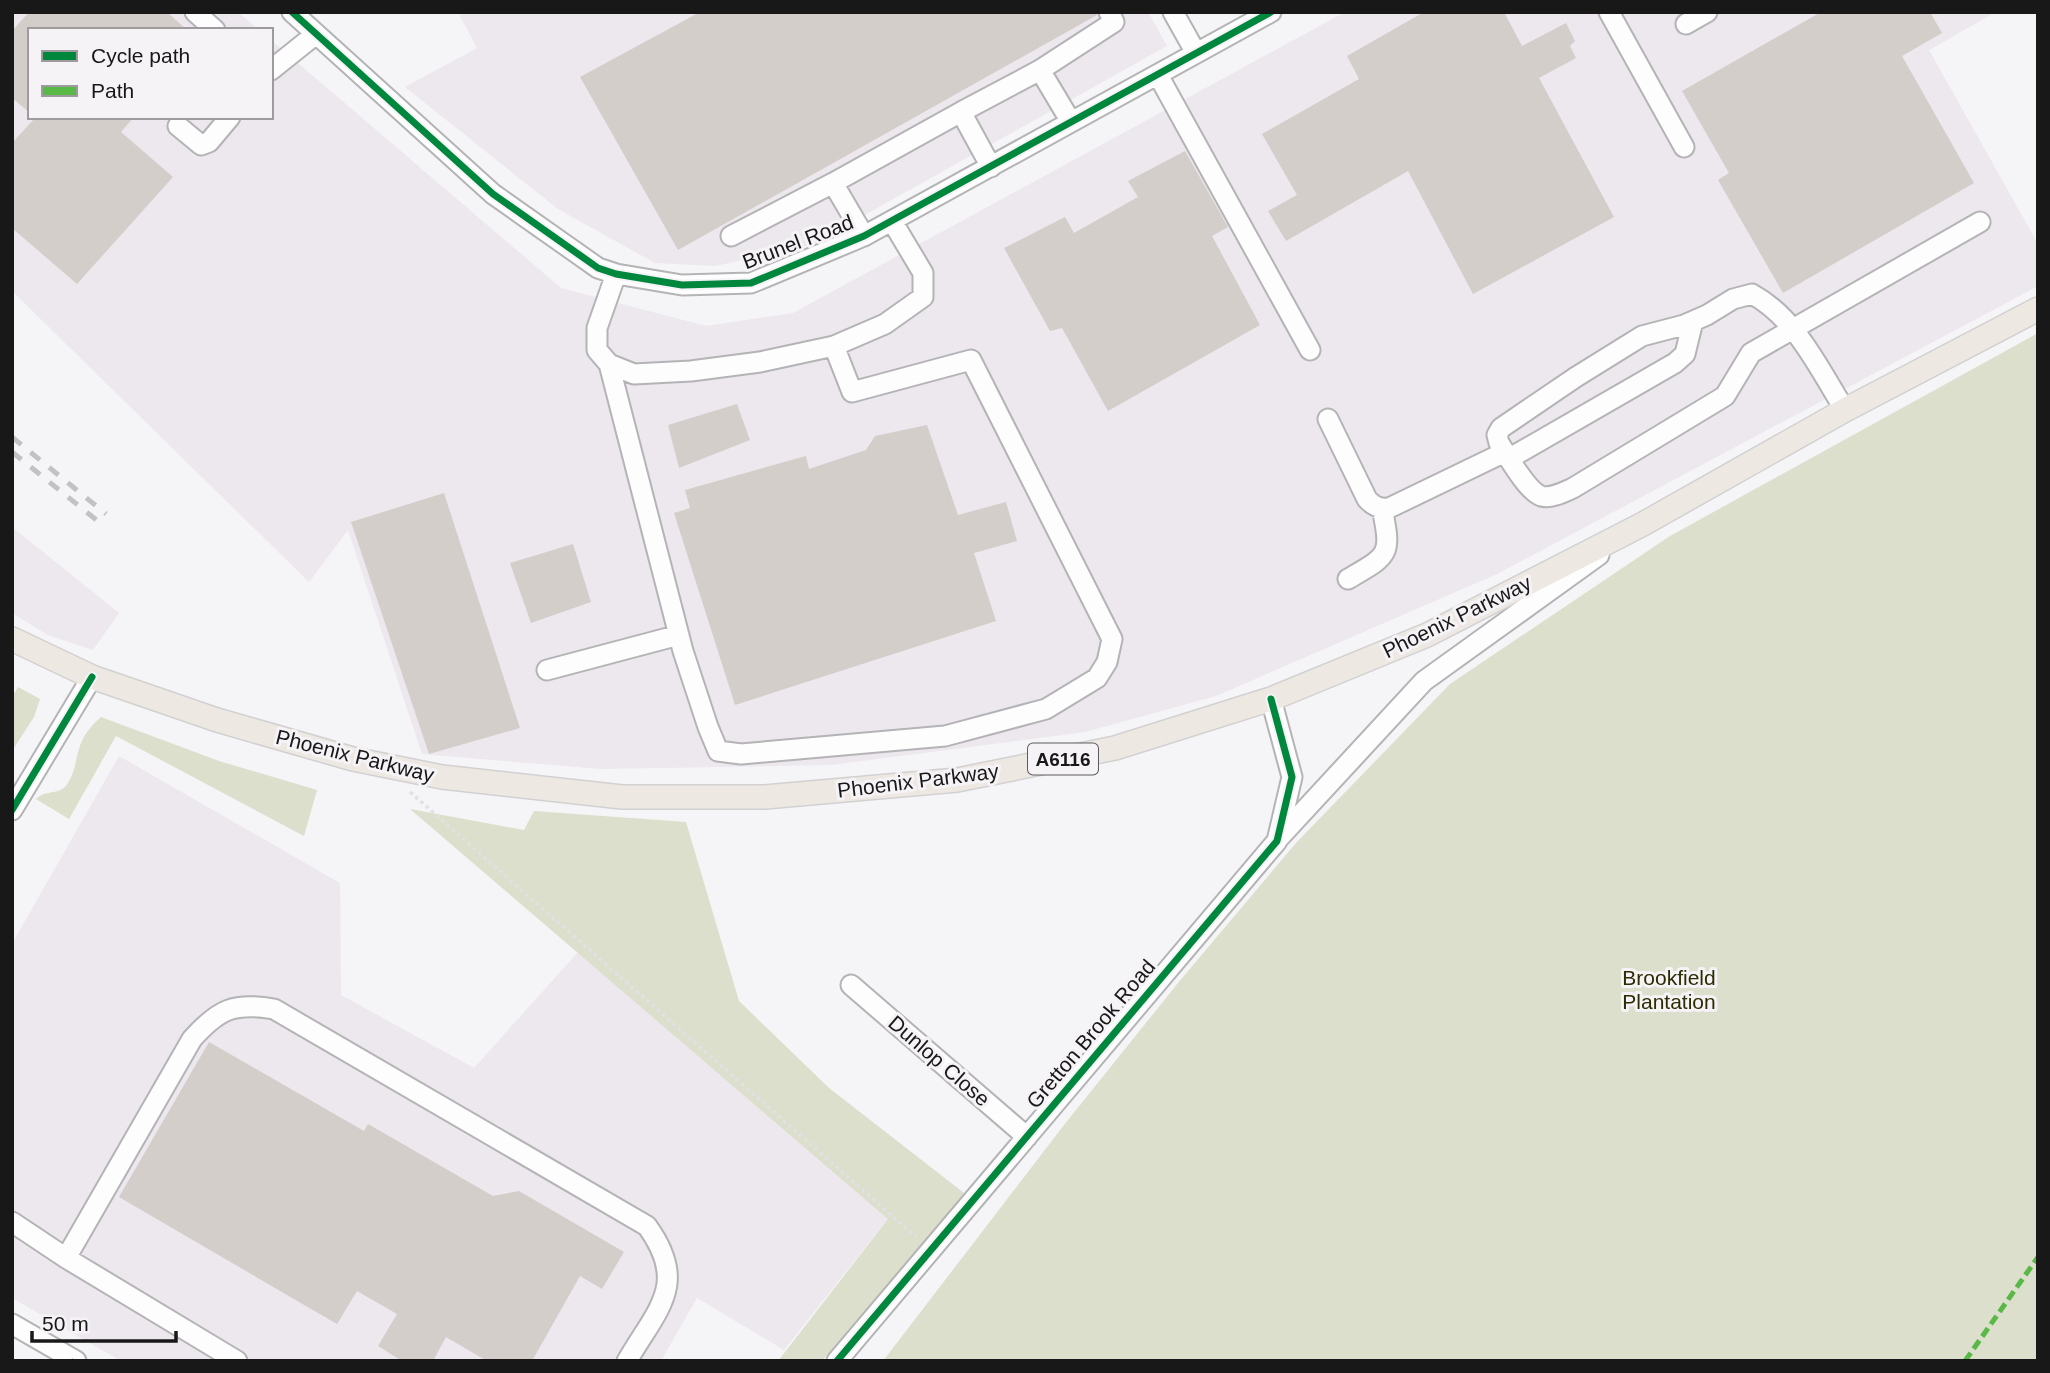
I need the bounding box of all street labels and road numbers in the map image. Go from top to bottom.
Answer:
street label: Brunel Road [739,210,856,273]
street label: Phoenix Parkway [1379,570,1535,662]
street label: Phoenix Parkway [274,725,437,786]
road number: A6116 [1028,744,1098,774]
street label: Phoenix Parkway [836,759,1000,802]
street label: Gretton Brook Road [1022,955,1159,1113]
street label: Dunlop Close [884,1011,994,1111]

